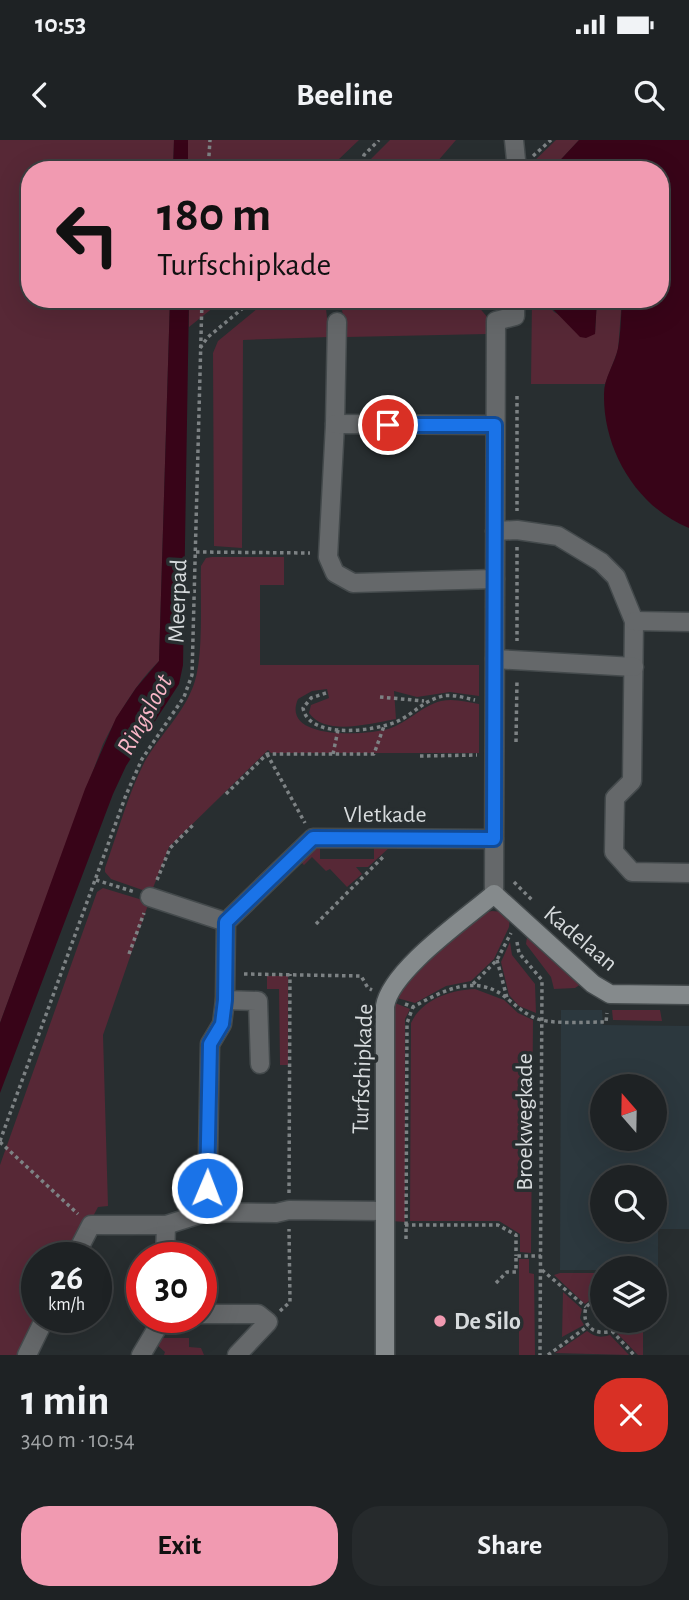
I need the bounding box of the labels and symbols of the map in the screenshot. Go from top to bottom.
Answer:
pin [358,395,418,455]
street label: Meerpad [165,559,191,643]
water label: Ringsloot [112,670,178,759]
street label: Vletkade [344,803,426,827]
street label: Kadelaan [539,901,622,976]
street label: Turfschipkade [349,1003,377,1135]
street label: Broekwegkade [513,1053,537,1191]
north arrow [590,1074,667,1152]
position arrow [170,1151,244,1225]
speed limit sign: 30 [126,1242,217,1333]
place label: De Silo [454,1310,521,1334]
marker: De Silo [432,1313,448,1329]

